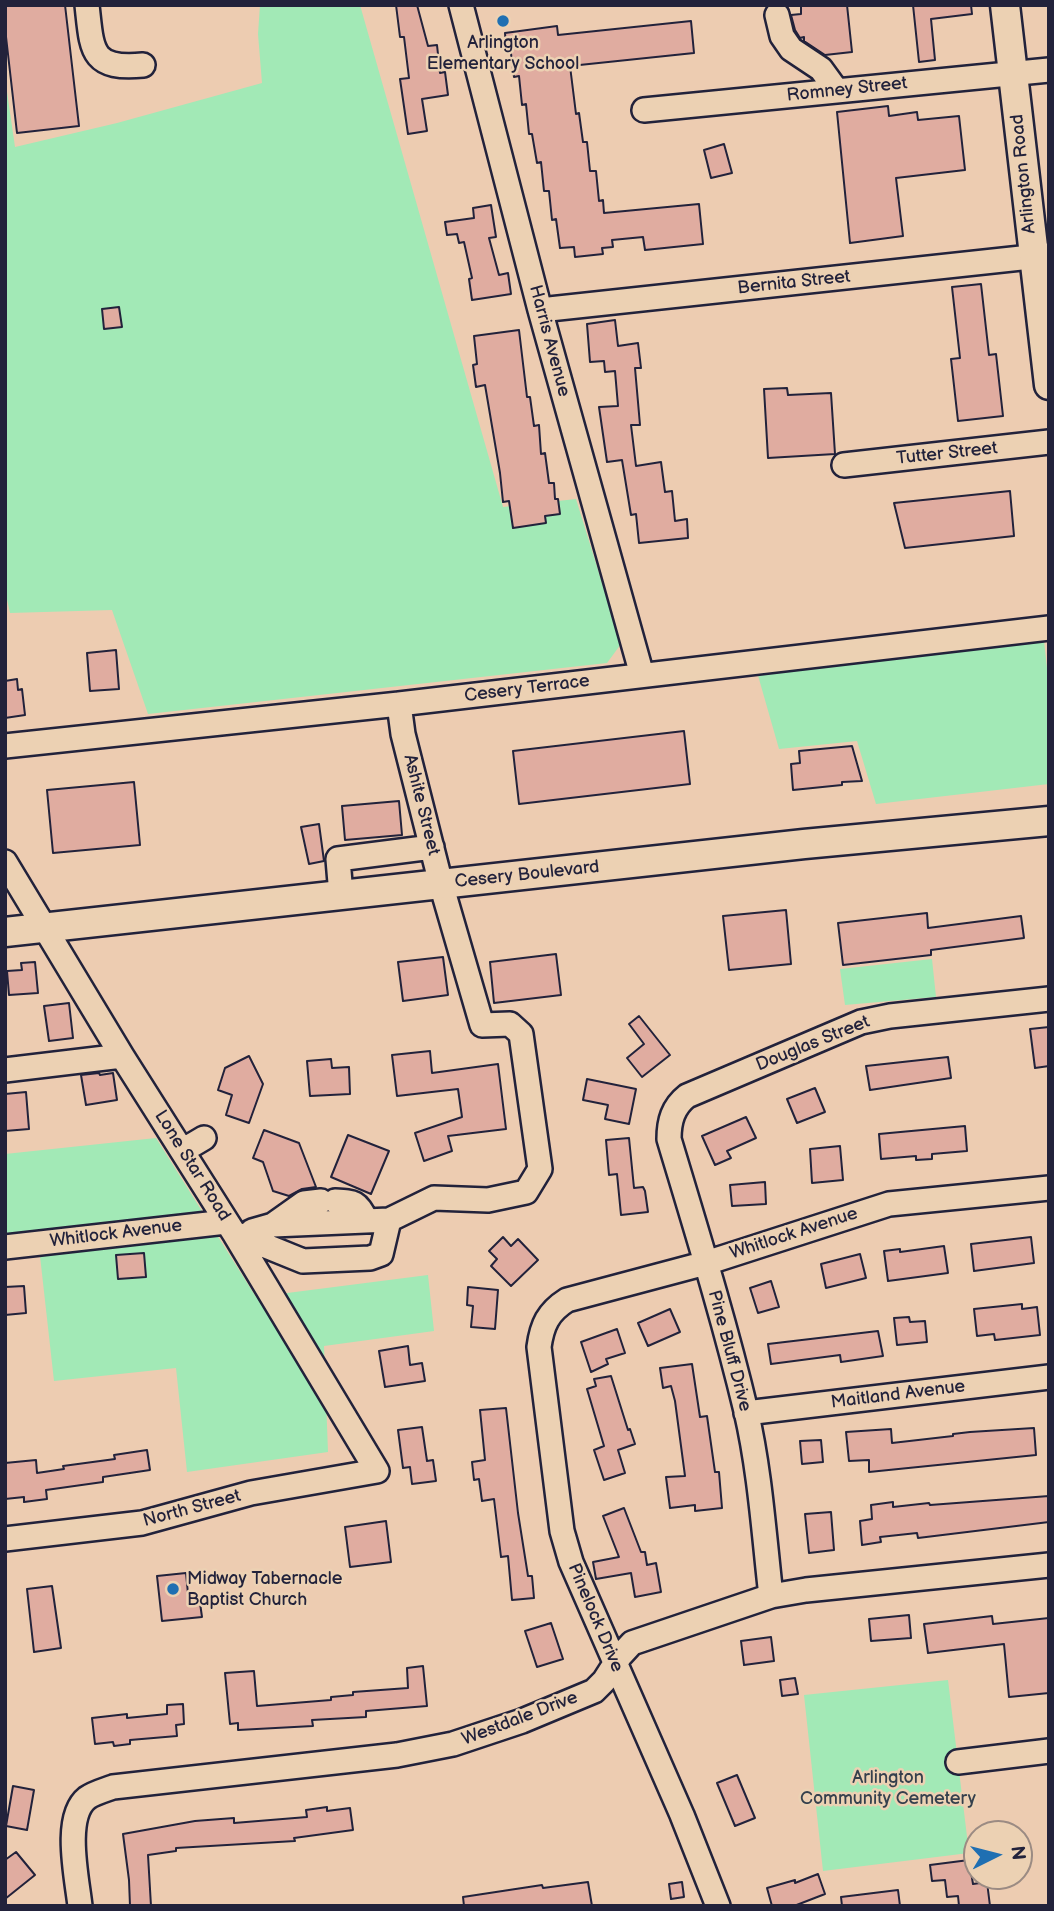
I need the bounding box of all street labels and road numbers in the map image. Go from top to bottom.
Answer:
street label: Romney Street [786,73,908,107]
street label: Arlington Road [1007,113,1041,235]
street label: Bernita Street [737,266,851,300]
street label: Harris Avenue [524,283,574,399]
street label: Tutter Street [895,438,999,470]
street label: Cesery Terrace [463,671,591,707]
street label: Ashite Street [398,752,444,858]
street label: Cesery Boulevard [454,857,600,893]
street label: Douglas Street [753,1011,873,1077]
street label: Lone Star Road [149,1107,235,1225]
street label: Whitlock Avenue [727,1203,861,1265]
street label: Whitlock Avenue [49,1215,183,1253]
street label: Pine Bluff Drive [702,1288,756,1414]
street label: Maitland Avenue [830,1376,966,1414]
street label: North Street [141,1486,243,1532]
street label: Pinelock Drive [562,1560,628,1676]
street label: Westdale Drive [459,1687,581,1751]

